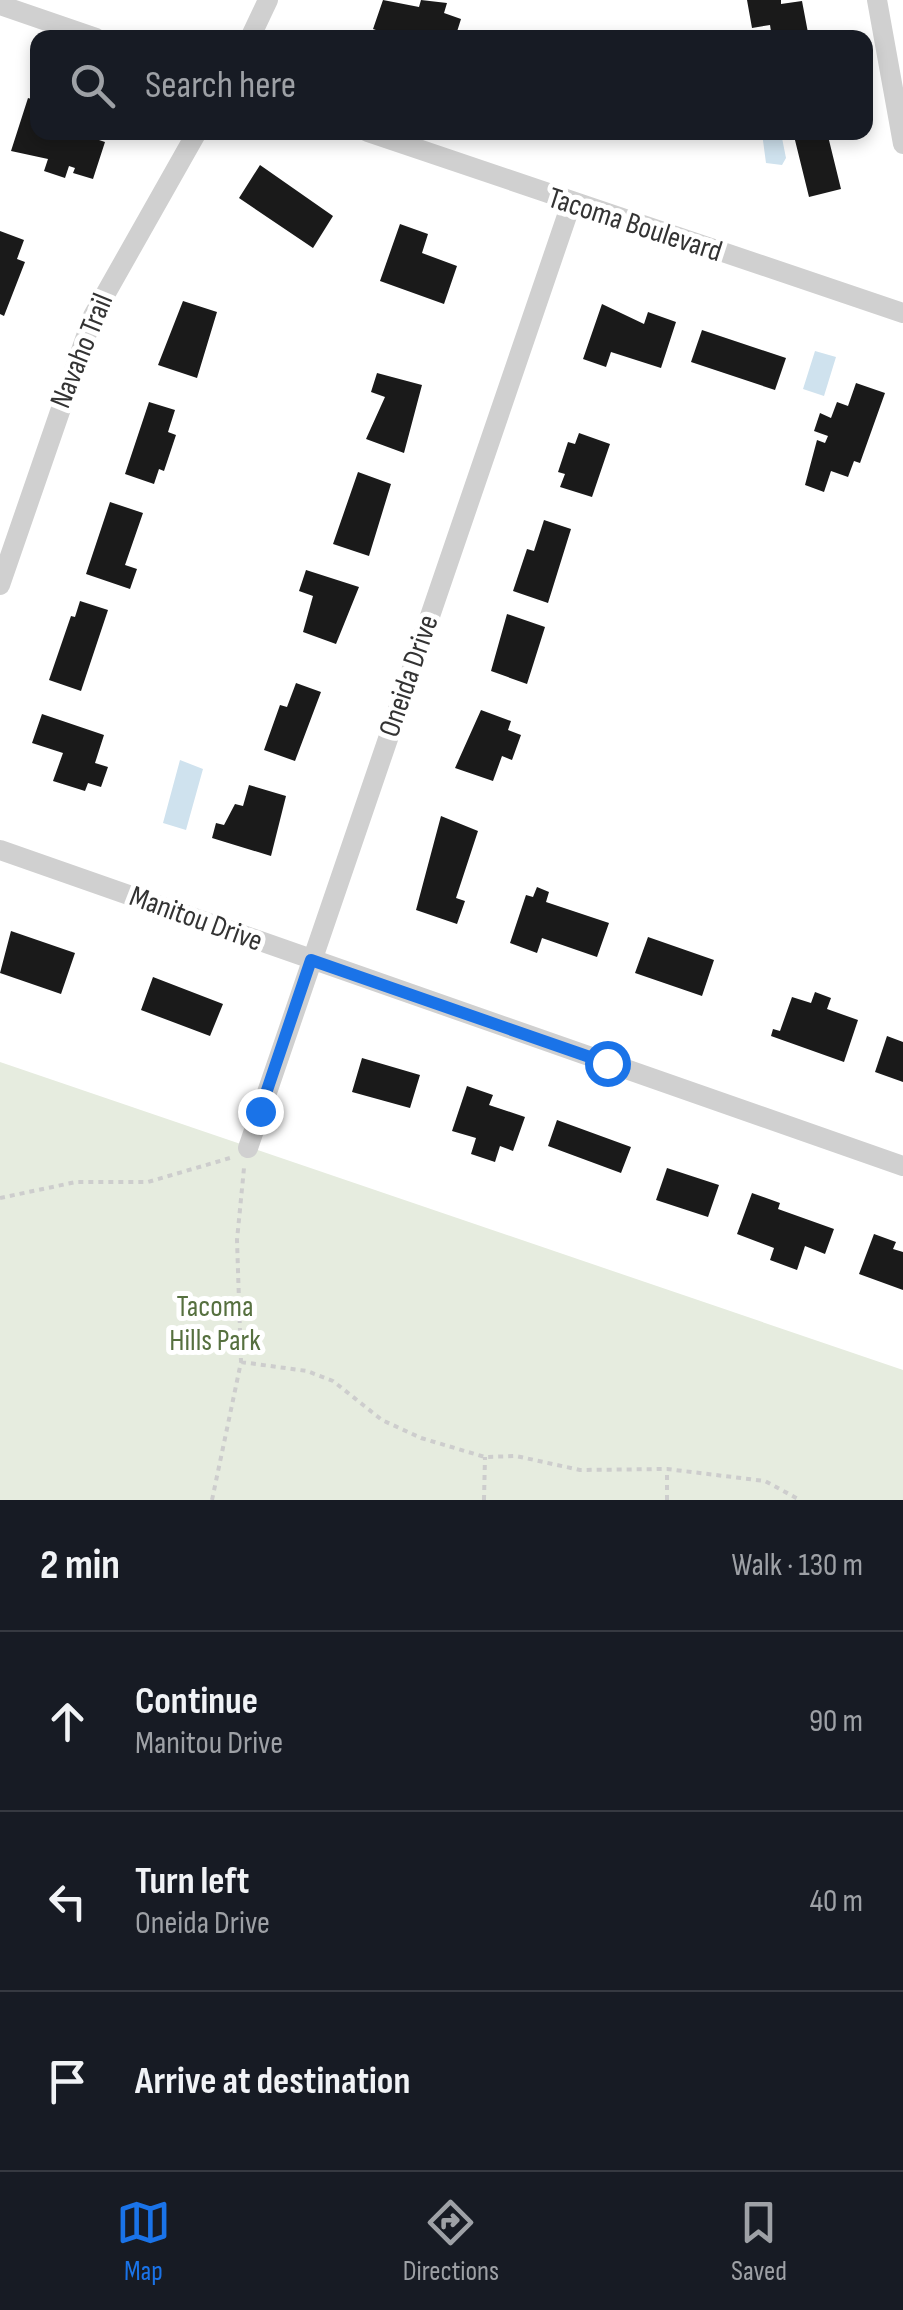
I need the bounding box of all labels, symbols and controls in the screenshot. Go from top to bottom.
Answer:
search box [30,30,873,140]
icon: search [65,58,120,113]
text: Search here [145,63,296,108]
street label: Tacoma Boulevard [543,180,727,270]
street label: Navaho Trail [43,289,121,413]
street label: Oneida Drive [371,610,447,742]
street label: Manitou Drive [125,878,267,960]
route start [585,1041,631,1087]
route end [238,1089,284,1135]
park label: Tacoma Hills Park [169,1289,261,1359]
text: 2 min [40,1540,120,1591]
text: Walk · 130 m [731,1546,863,1585]
text: Continue [135,1679,258,1724]
icon: ahead [40,1694,95,1749]
text: 90 m [809,1702,863,1741]
text: Manitou Drive [135,1724,283,1763]
text: Turn left [135,1859,249,1904]
icon: left [40,1874,95,1929]
text: 40 m [810,1882,863,1921]
text: Oneida Drive [135,1904,270,1943]
icon: arrive [40,2054,95,2109]
text: Arrive at destination [135,2059,410,2104]
tab: Map [116,2195,171,2288]
tab: Directions [403,2195,499,2288]
tab: Saved [731,2195,787,2288]

